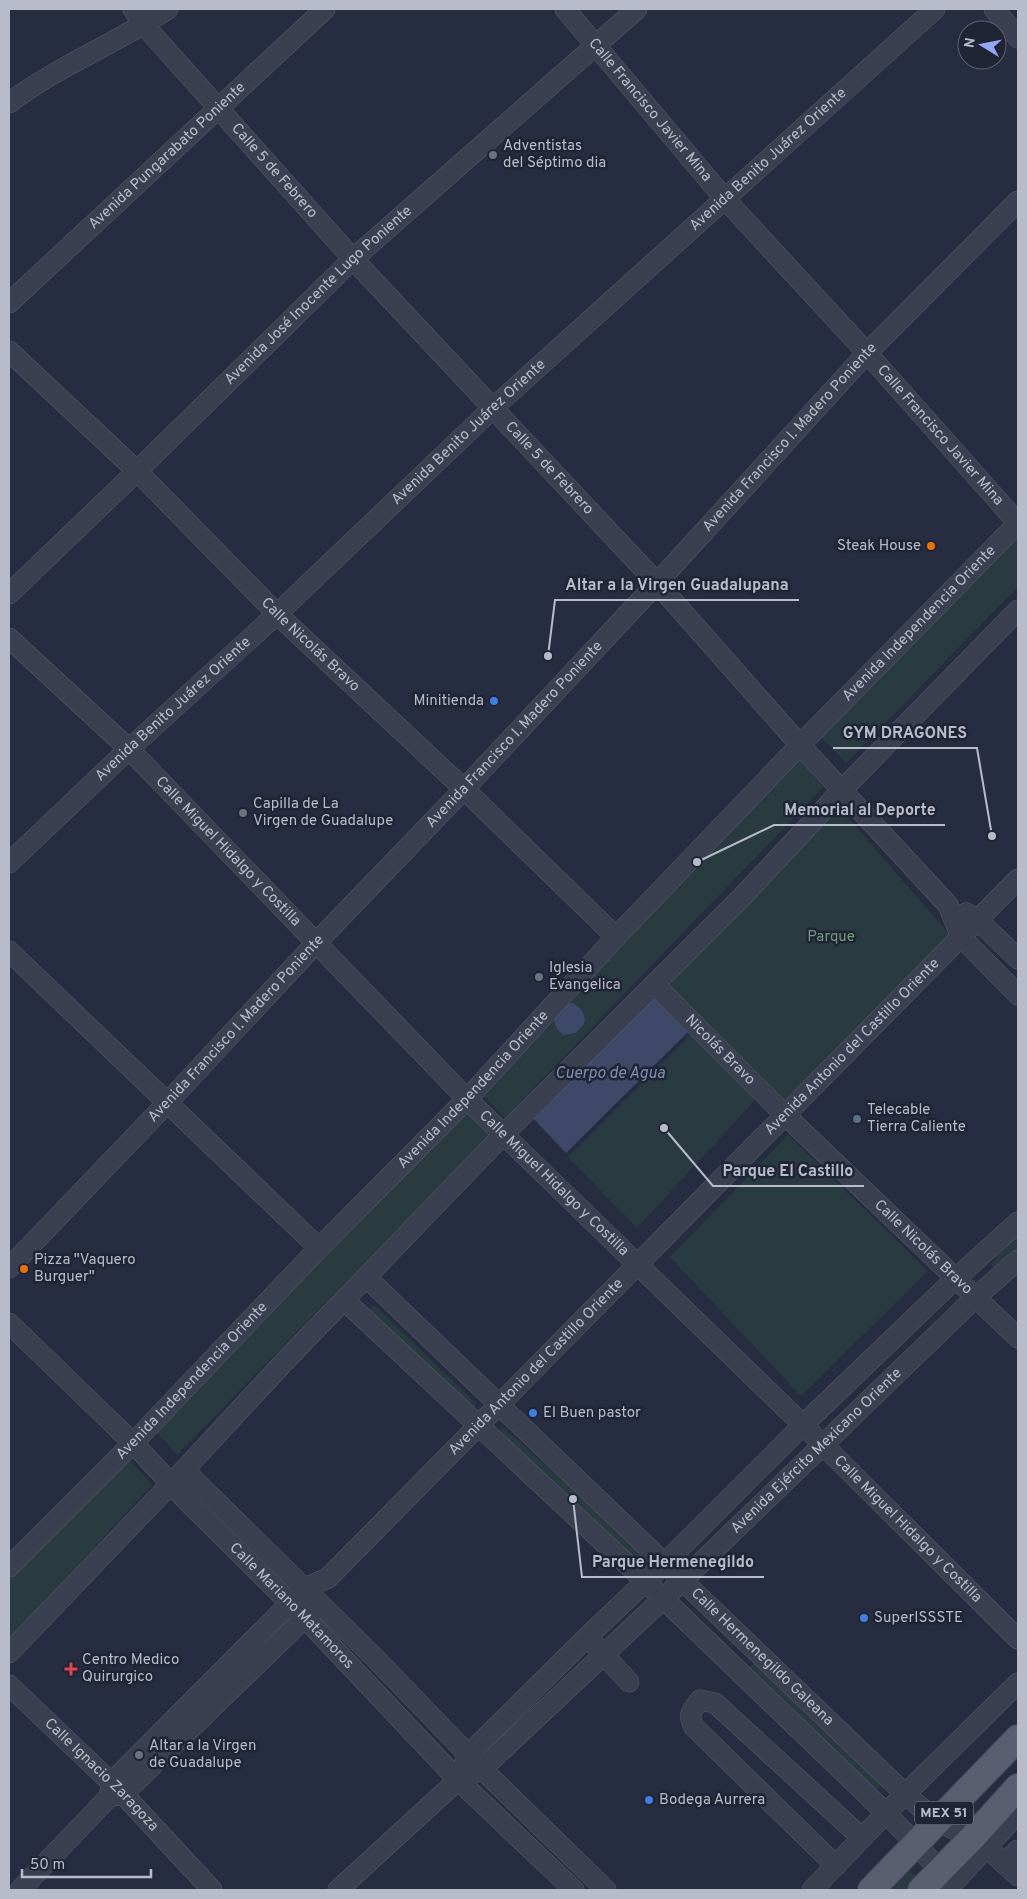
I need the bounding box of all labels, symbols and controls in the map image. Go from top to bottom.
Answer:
north arrow [957,20,1007,70]
street label: Calle Francisco Javier Mina [584,34,716,186]
text: N [961,37,980,49]
street label: Avenida Pungarabato Poniente [85,78,250,234]
street label: Avenida Benito Juárez Oriente [686,84,851,235]
street label: Calle 5 de Febrero [227,119,322,222]
place label: Adventistas del Séptimo dia [503,137,606,173]
marker: Adventistas del Séptimo dia [487,149,499,161]
street label: Avenida José Inocente Lugo Poniente [221,202,416,389]
street label: Avenida Francisco I. Madero Poniente [699,339,881,536]
street label: Avenida Benito Juárez Oriente [387,355,550,509]
street label: Calle Francisco Javier Mina [873,361,1008,510]
street label: Calle 5 de Febrero [501,417,598,519]
place label: Steak House [837,537,921,556]
marker: Steak House [925,540,937,552]
street label: Avenida Independencia Oriente [838,542,1000,706]
callout: Altar a la Virgen Guadalupana [555,569,799,600]
text: Altar a la Virgen Guadalupana [565,576,789,596]
street label: Calle Nicolás Bravo [257,594,364,696]
street label: Avenida Benito Juárez Oriente [91,633,255,786]
street label: Avenida Francisco I. Madero Poniente [422,637,607,832]
place label: Minitienda [413,692,484,711]
marker: Minitienda [488,695,500,707]
callout: GYM DRAGONES [833,717,977,748]
text: GYM DRAGONES [843,724,967,744]
street label: Calle Miguel Hidalgo y Costilla [151,772,305,931]
callout: Memorial al Deporte [774,794,945,825]
place label: Capilla de La Virgen de Guadalupe [253,795,393,831]
text: Memorial al Deporte [784,801,936,821]
marker: Capilla de La Virgen de Guadalupe [237,807,249,819]
park label: Parque [807,928,855,947]
street label: Avenida Francisco I. Madero Poniente [144,931,328,1126]
street label: Avenida Antonio del Castillo Oriente [761,954,944,1139]
place label: Iglesia Evangelica [549,959,621,995]
marker: Iglesia Evangelica [533,971,545,983]
street label: Avenida Independencia Oriente [394,1007,553,1173]
street label: Nicolás Bravo [681,1011,759,1089]
water label: Cuerpo de Agua [555,1064,666,1084]
place label: Telecable Tierra Caliente [867,1101,966,1137]
street label: Calle Miguel Hidalgo y Costilla [475,1106,633,1260]
marker: Telecable Tierra Caliente [851,1113,863,1125]
callout: Parque El Castillo [713,1155,864,1186]
text: Parque El Castillo [723,1162,853,1182]
street label: Calle Nicolás Bravo [870,1196,976,1299]
place label: Pizza "Vaquero Burguer" [34,1251,136,1287]
marker: Pizza "Vaquero Burguer" [18,1263,30,1275]
street label: Avenida Antonio del Castillo Oriente [445,1275,628,1460]
street label: Avenida Independencia Oriente [112,1298,272,1464]
street label: Avenida Ejército Mexicano Oriente [727,1364,906,1538]
place label: El Buen pastor [543,1404,641,1423]
marker: El Buen pastor [527,1407,539,1419]
street label: Calle Miguel Hidalgo y Costilla [830,1451,986,1607]
street label: Calle Mariano Matamoros [225,1539,358,1673]
callout: Parque Hermenegildo [582,1546,764,1577]
text: Parque Hermenegildo [592,1553,754,1573]
street label: Calle Hermenegildo Galeana [687,1584,838,1730]
place label: SuperISSSTE [874,1609,963,1628]
marker: SuperISSSTE [858,1612,870,1624]
place label: Centro Medico Quirurgico [82,1651,179,1687]
marker: Centro Medico Quirurgico [64,1662,78,1676]
street label: Calle Ignacio Zaragoza [40,1714,163,1836]
place label: Altar a la Virgen de Guadalupe [149,1737,256,1773]
marker: Altar a la Virgen de Guadalupe [133,1749,145,1761]
place label: Bodega Aurrera [659,1791,765,1810]
marker: Bodega Aurrera [643,1794,655,1806]
road number: MEX 51 [915,1802,973,1825]
scale bar [22,1846,151,1878]
text: 50 m [30,1856,65,1875]

